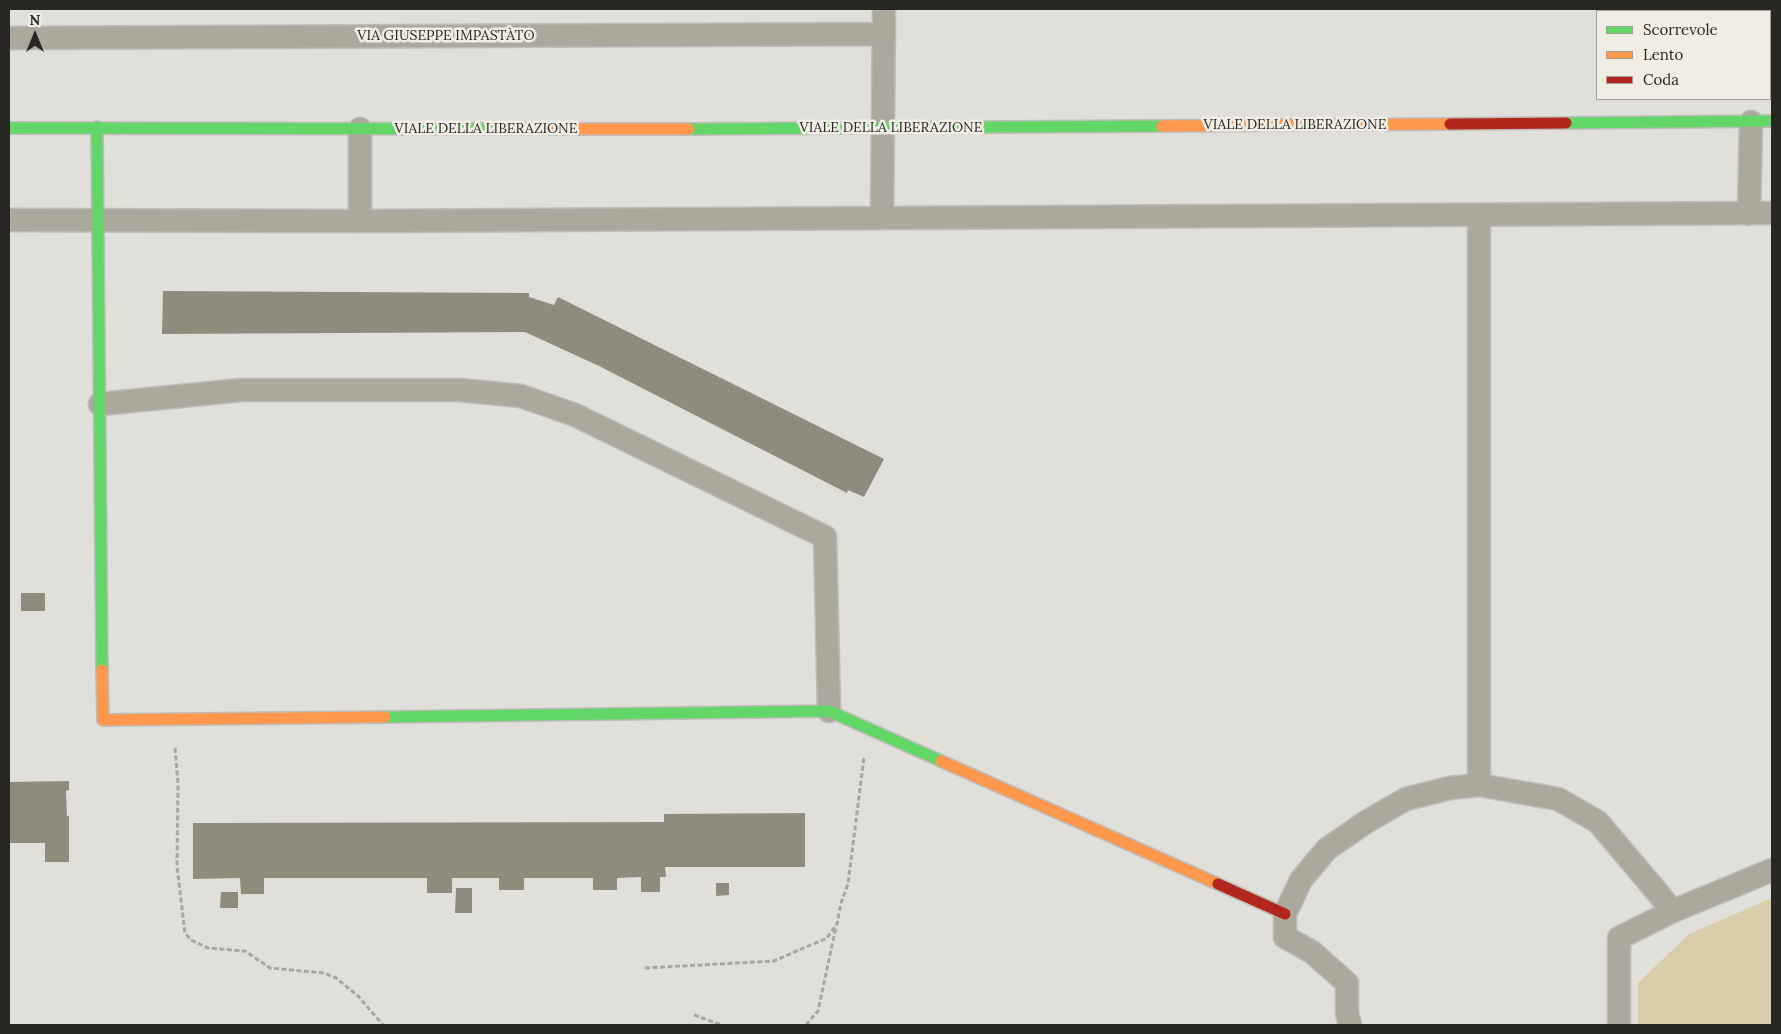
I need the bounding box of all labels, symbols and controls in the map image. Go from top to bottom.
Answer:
north arrow [10,10,60,60]
legend [1596,10,1771,100]
text: N [30,11,40,29]
text: Scorrevole [1643,20,1718,39]
street label: VIA GIUSEPPE IMPASTÀTO [357,28,535,44]
text: Lento [1643,45,1683,64]
text: Coda [1643,70,1679,89]
street label: VIALE DELLA LIBERAZIONE [1204,117,1386,133]
street label: VIALE DELLA LIBERAZIONE [800,120,982,136]
street label: VIALE DELLA LIBERAZIONE [395,121,577,137]

